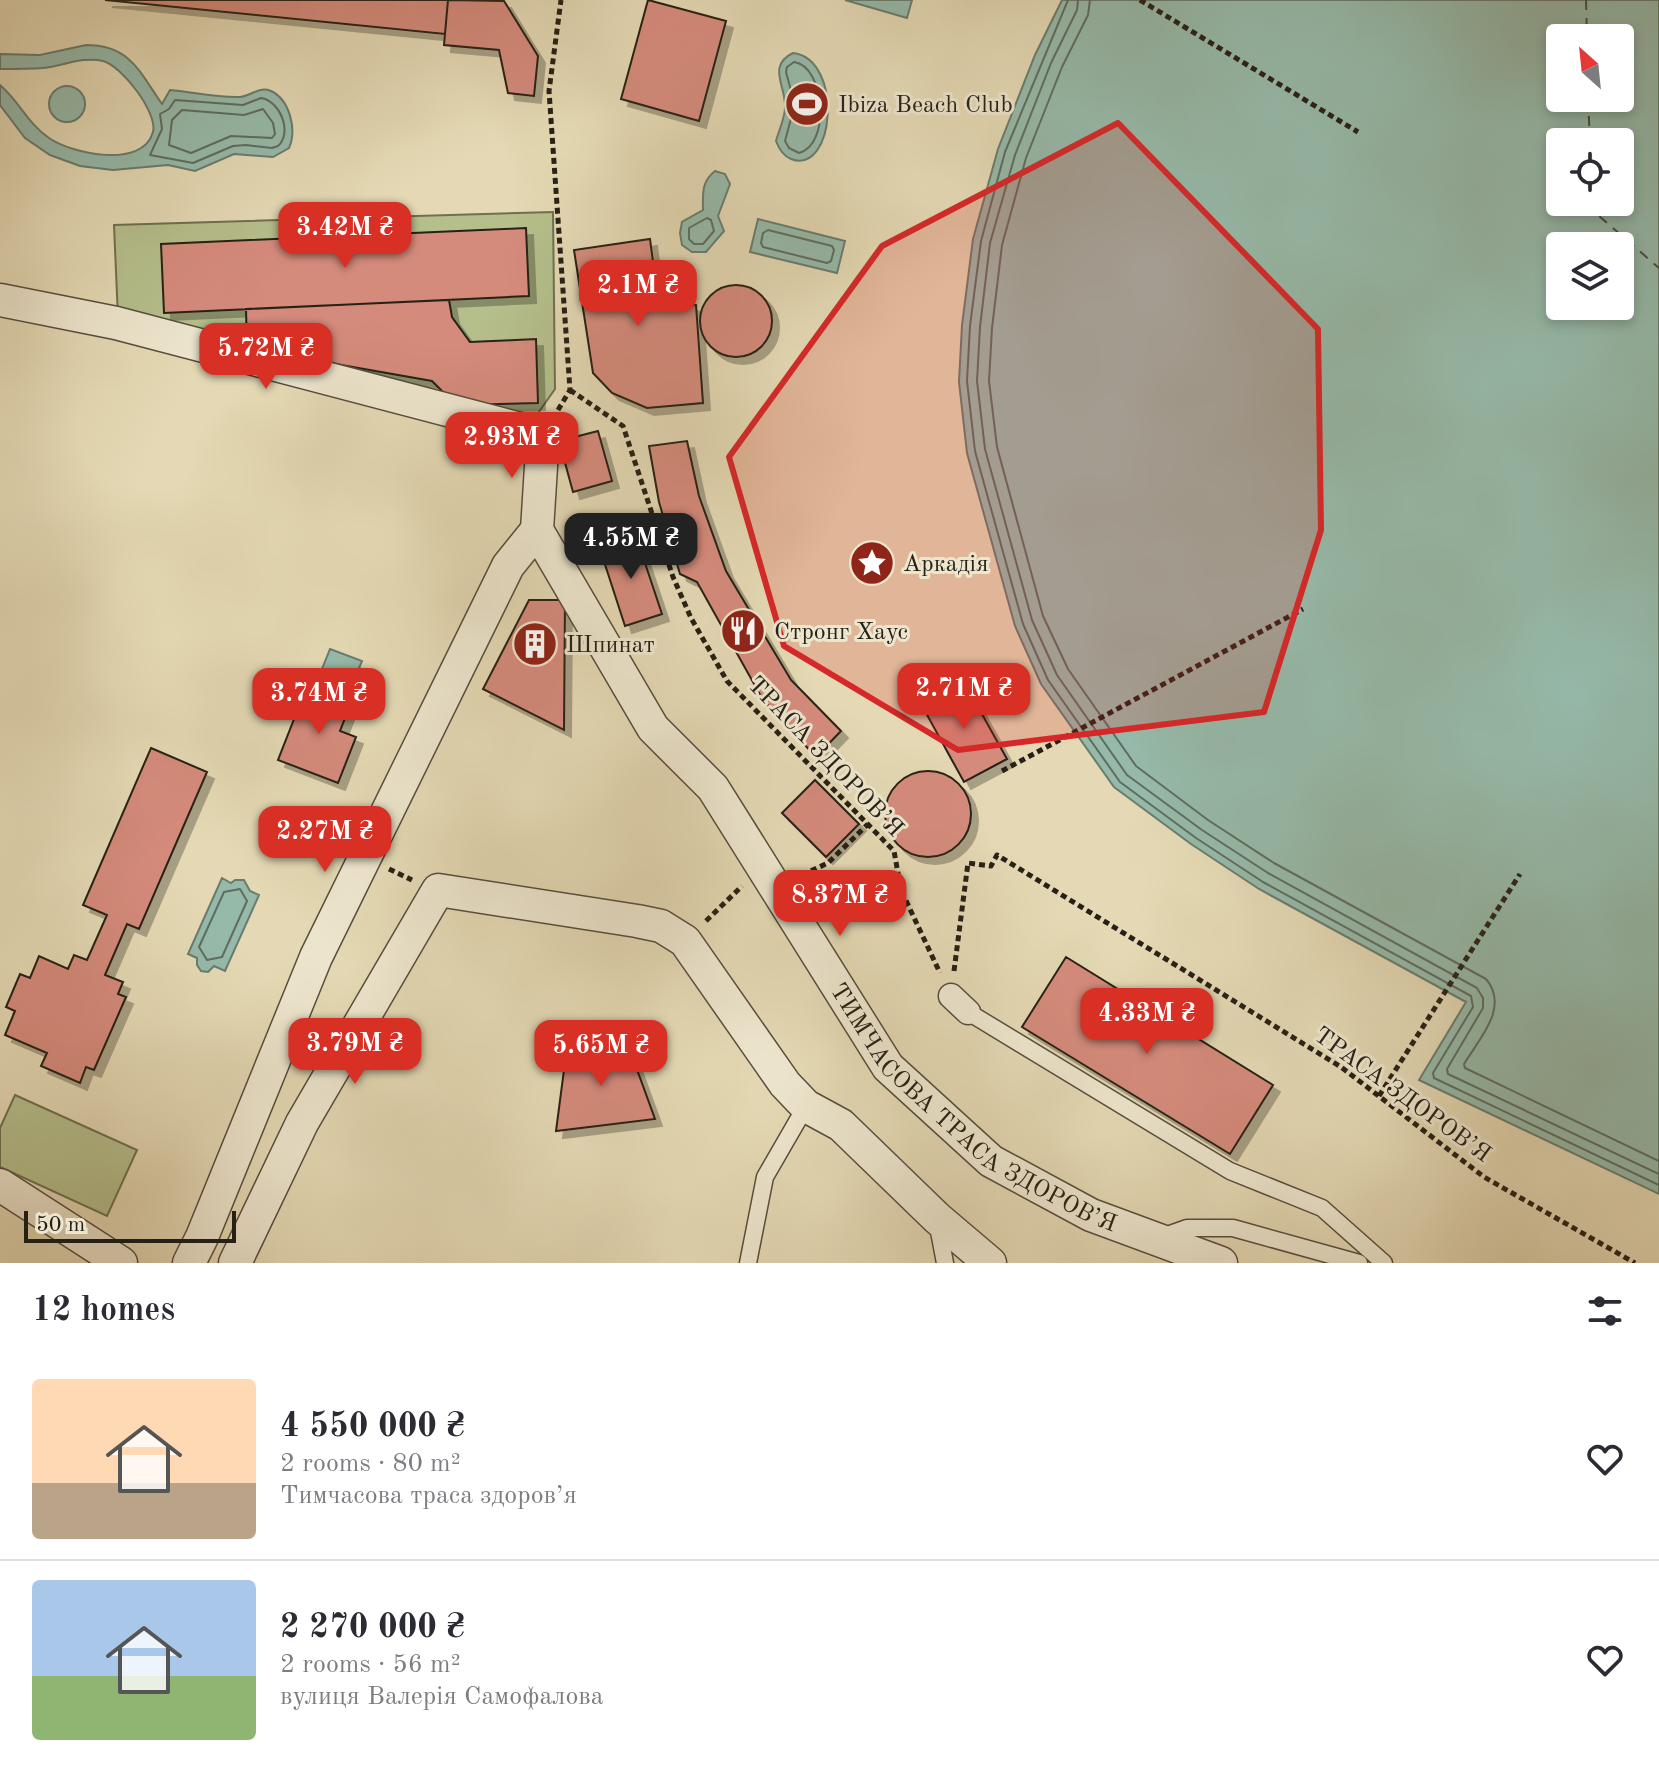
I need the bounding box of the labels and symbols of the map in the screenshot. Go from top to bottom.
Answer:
north arrow [1546,24,1634,112]
sports icon: Ibiza Beach Club [783,80,831,128]
place label: Ibiza Beach Club [838,94,1013,118]
pin: 3.42M ₴ [271,202,419,270]
pin: 2.1M ₴ [573,260,703,328]
pin: 5.72M ₴ [192,323,340,391]
pin: 2.93M ₴ [438,412,586,480]
pin: 4.55M ₴ [557,513,705,581]
place icon: Аркадія [848,539,896,587]
place label: Аркадія [903,553,988,577]
restaurant icon: Стронг Хаус [719,607,767,655]
building icon: Шпинат [511,620,559,668]
place label: Стронг Хаус [774,621,908,645]
place label: Шпинат [566,634,655,658]
pin: 2.71M ₴ [890,663,1038,731]
pin: 3.74M ₴ [245,668,393,736]
street label: ТРАСА ЗДОРОВ’Я [742,673,907,842]
pin: 2.27M ₴ [251,806,399,874]
pin: 8.37M ₴ [766,870,914,938]
street label: ТИМЧАСОВА ТРАСА ЗДОРОВ’Я [825,980,1119,1237]
pin: 4.33M ₴ [1073,988,1221,1056]
pin: 3.79M ₴ [281,1018,429,1086]
pin: 5.65M ₴ [527,1020,675,1088]
street label: ТРАСА ЗДОРОВ’Я [1309,1024,1495,1168]
scale bar [24,1207,236,1243]

